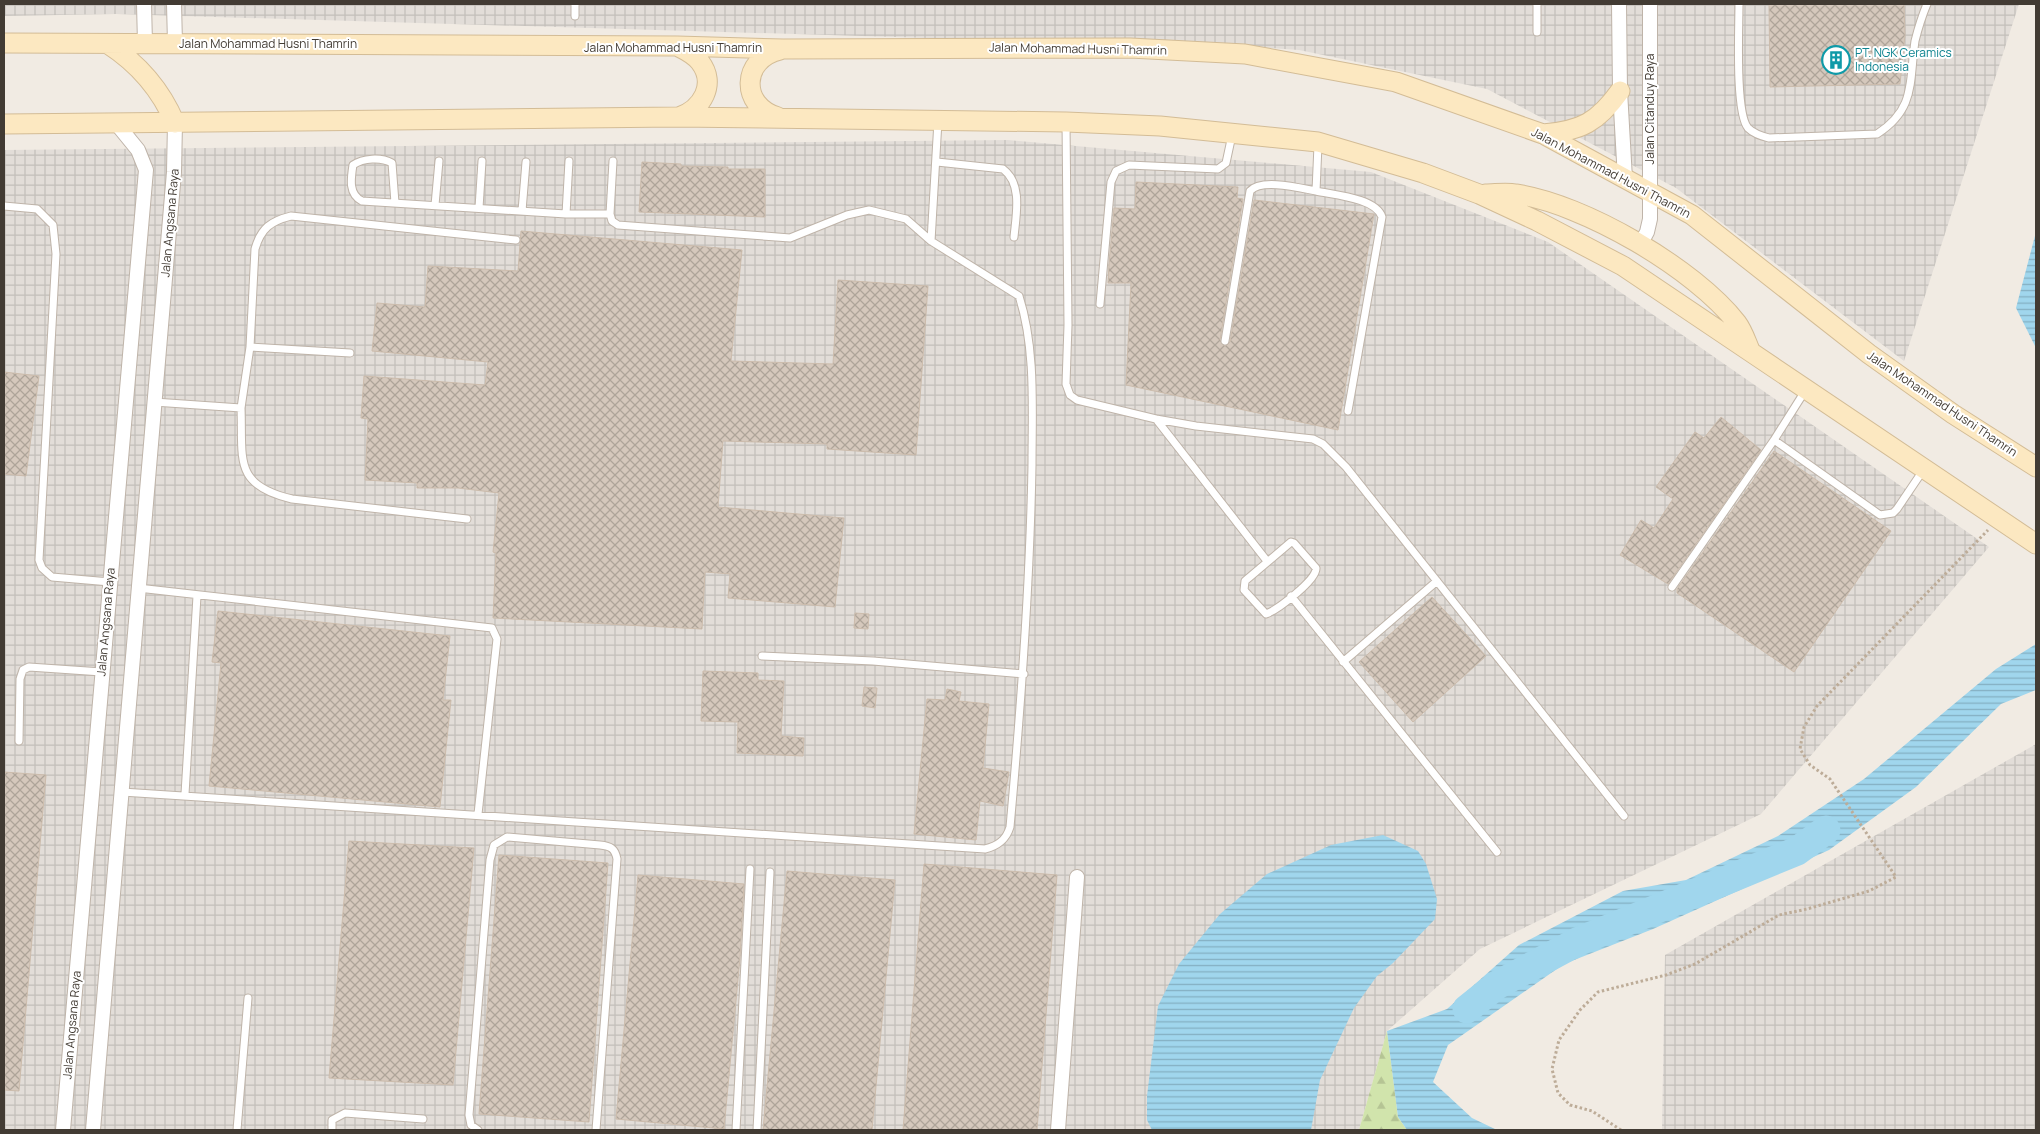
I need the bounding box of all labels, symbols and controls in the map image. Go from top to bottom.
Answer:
street label: Jalan Mohammad Husni Thamrin [179,35,357,52]
street label: Jalan Mohammad Husni Thamrin [989,38,1167,59]
street label: Jalan Mohammad Husni Thamrin [584,39,762,56]
place label: PT. NGK Ceramics Indonesia [1855,44,1952,75]
building icon: PT. NGK Ceramics Indonesia [1821,45,1851,75]
street label: Jalan Citanduy Raya [1641,54,1658,164]
street label: Jalan Mohammad Husni Thamrin [1529,123,1694,222]
street label: Jalan Angsana Raya [156,168,183,278]
street label: Jalan Mohammad Husni Thamrin [1864,347,2021,460]
street label: Jalan Angsana Raya [92,567,119,677]
street label: Jalan Angsana Raya [58,970,85,1080]

